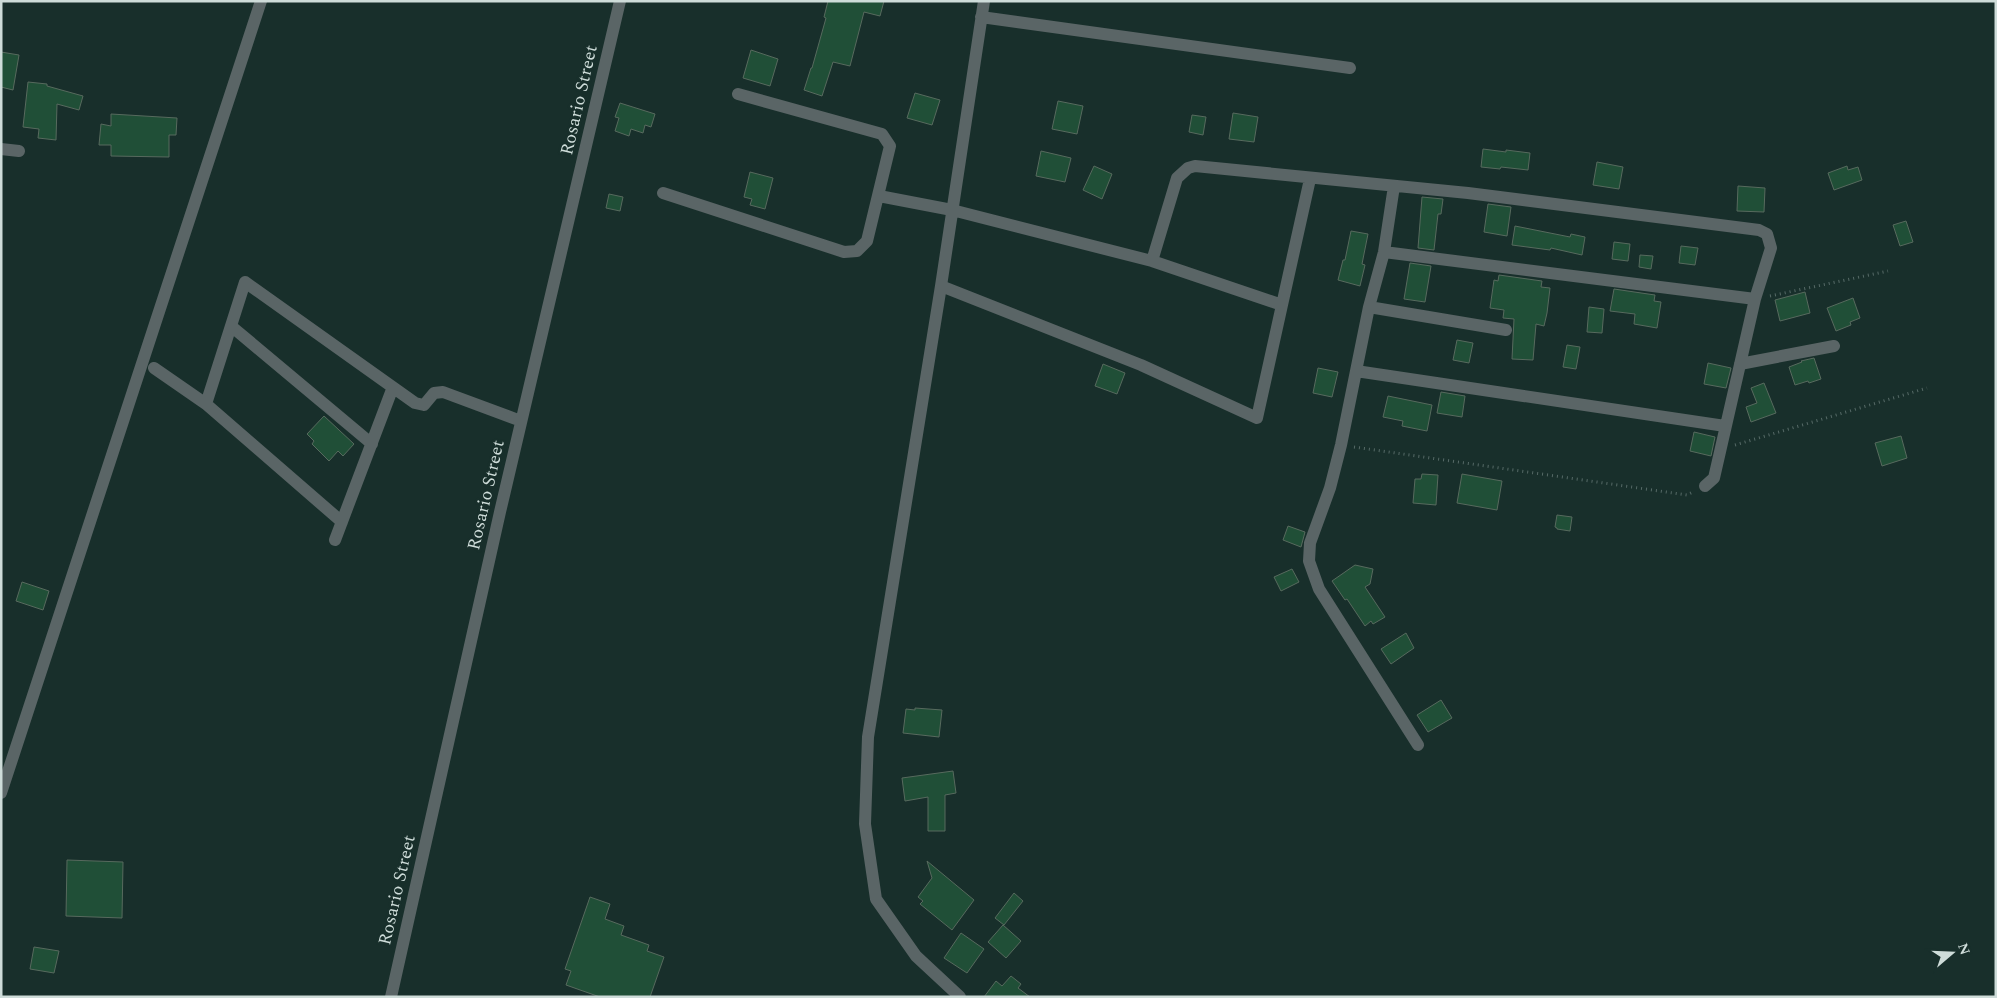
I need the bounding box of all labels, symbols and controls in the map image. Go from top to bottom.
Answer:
street label: Rosario Street [553,42,605,158]
street label: Rosario Street [460,437,512,553]
street label: Rosario Street [371,832,423,948]
north arrow [1927,928,1977,978]
text: N [1952,940,1976,958]

